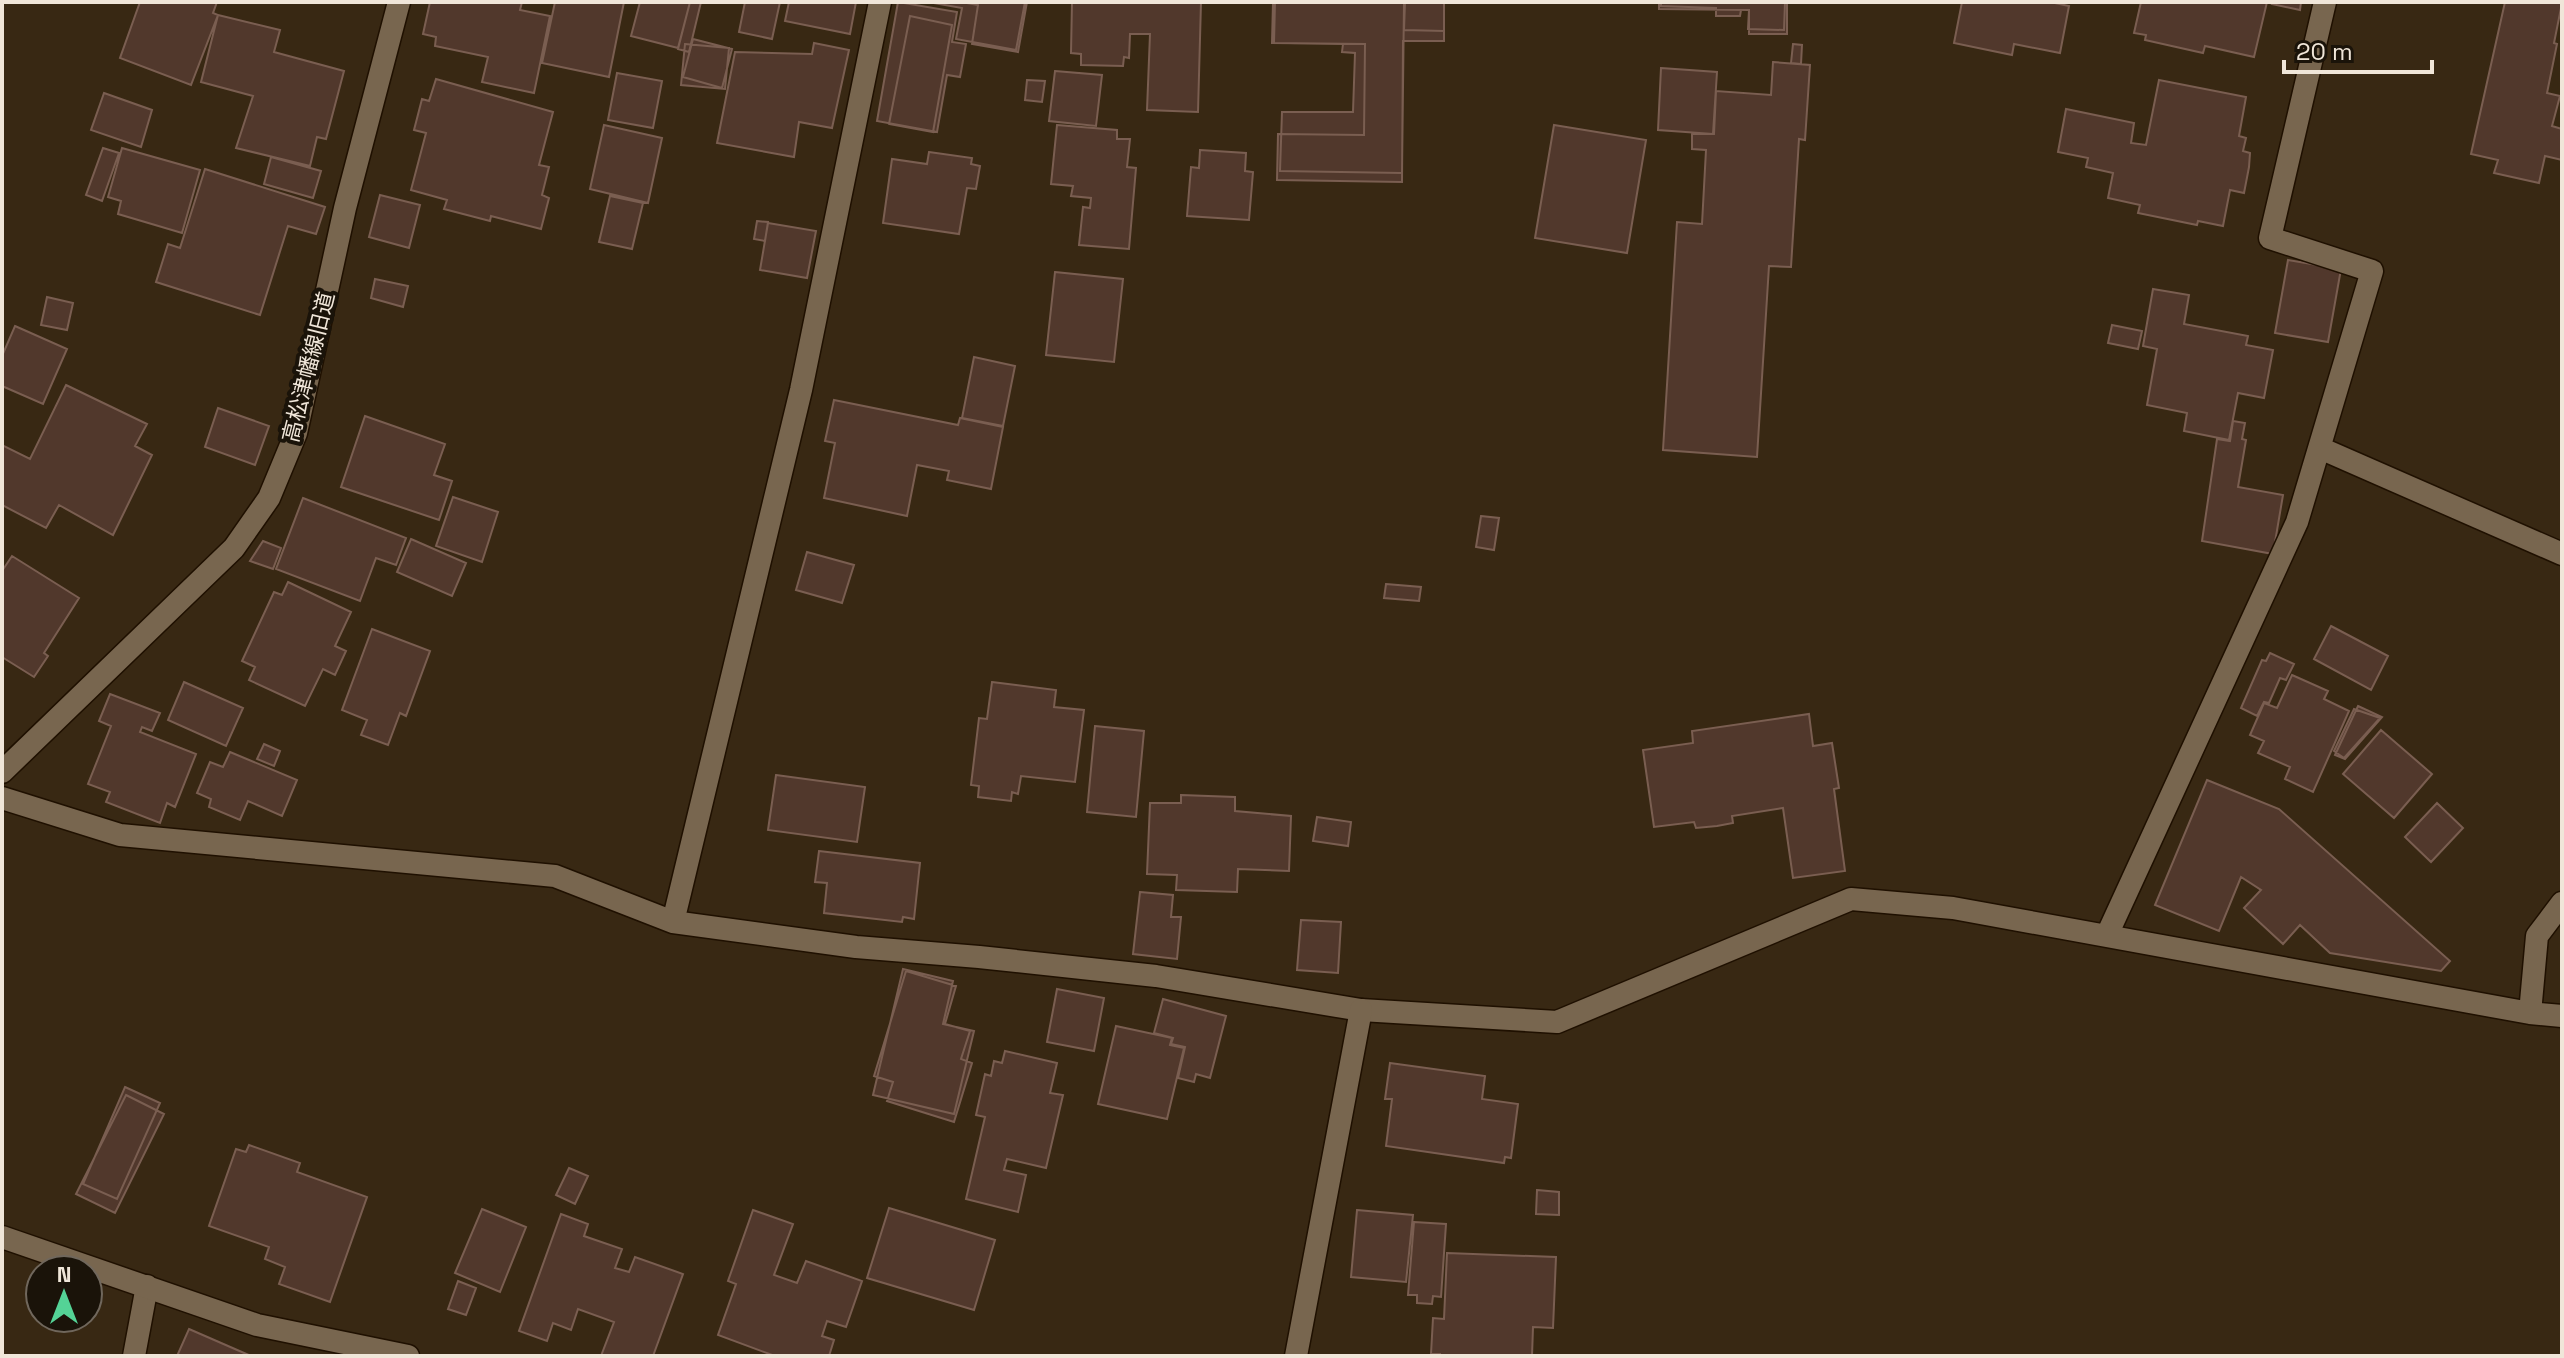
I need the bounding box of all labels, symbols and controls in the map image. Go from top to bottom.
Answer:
scale bar [2284,24,2432,74]
text: 20 m [2296,36,2353,67]
street label: 高松津幡線旧道 [276,289,340,445]
north arrow [24,1254,104,1334]
text: N [57,1260,71,1288]

